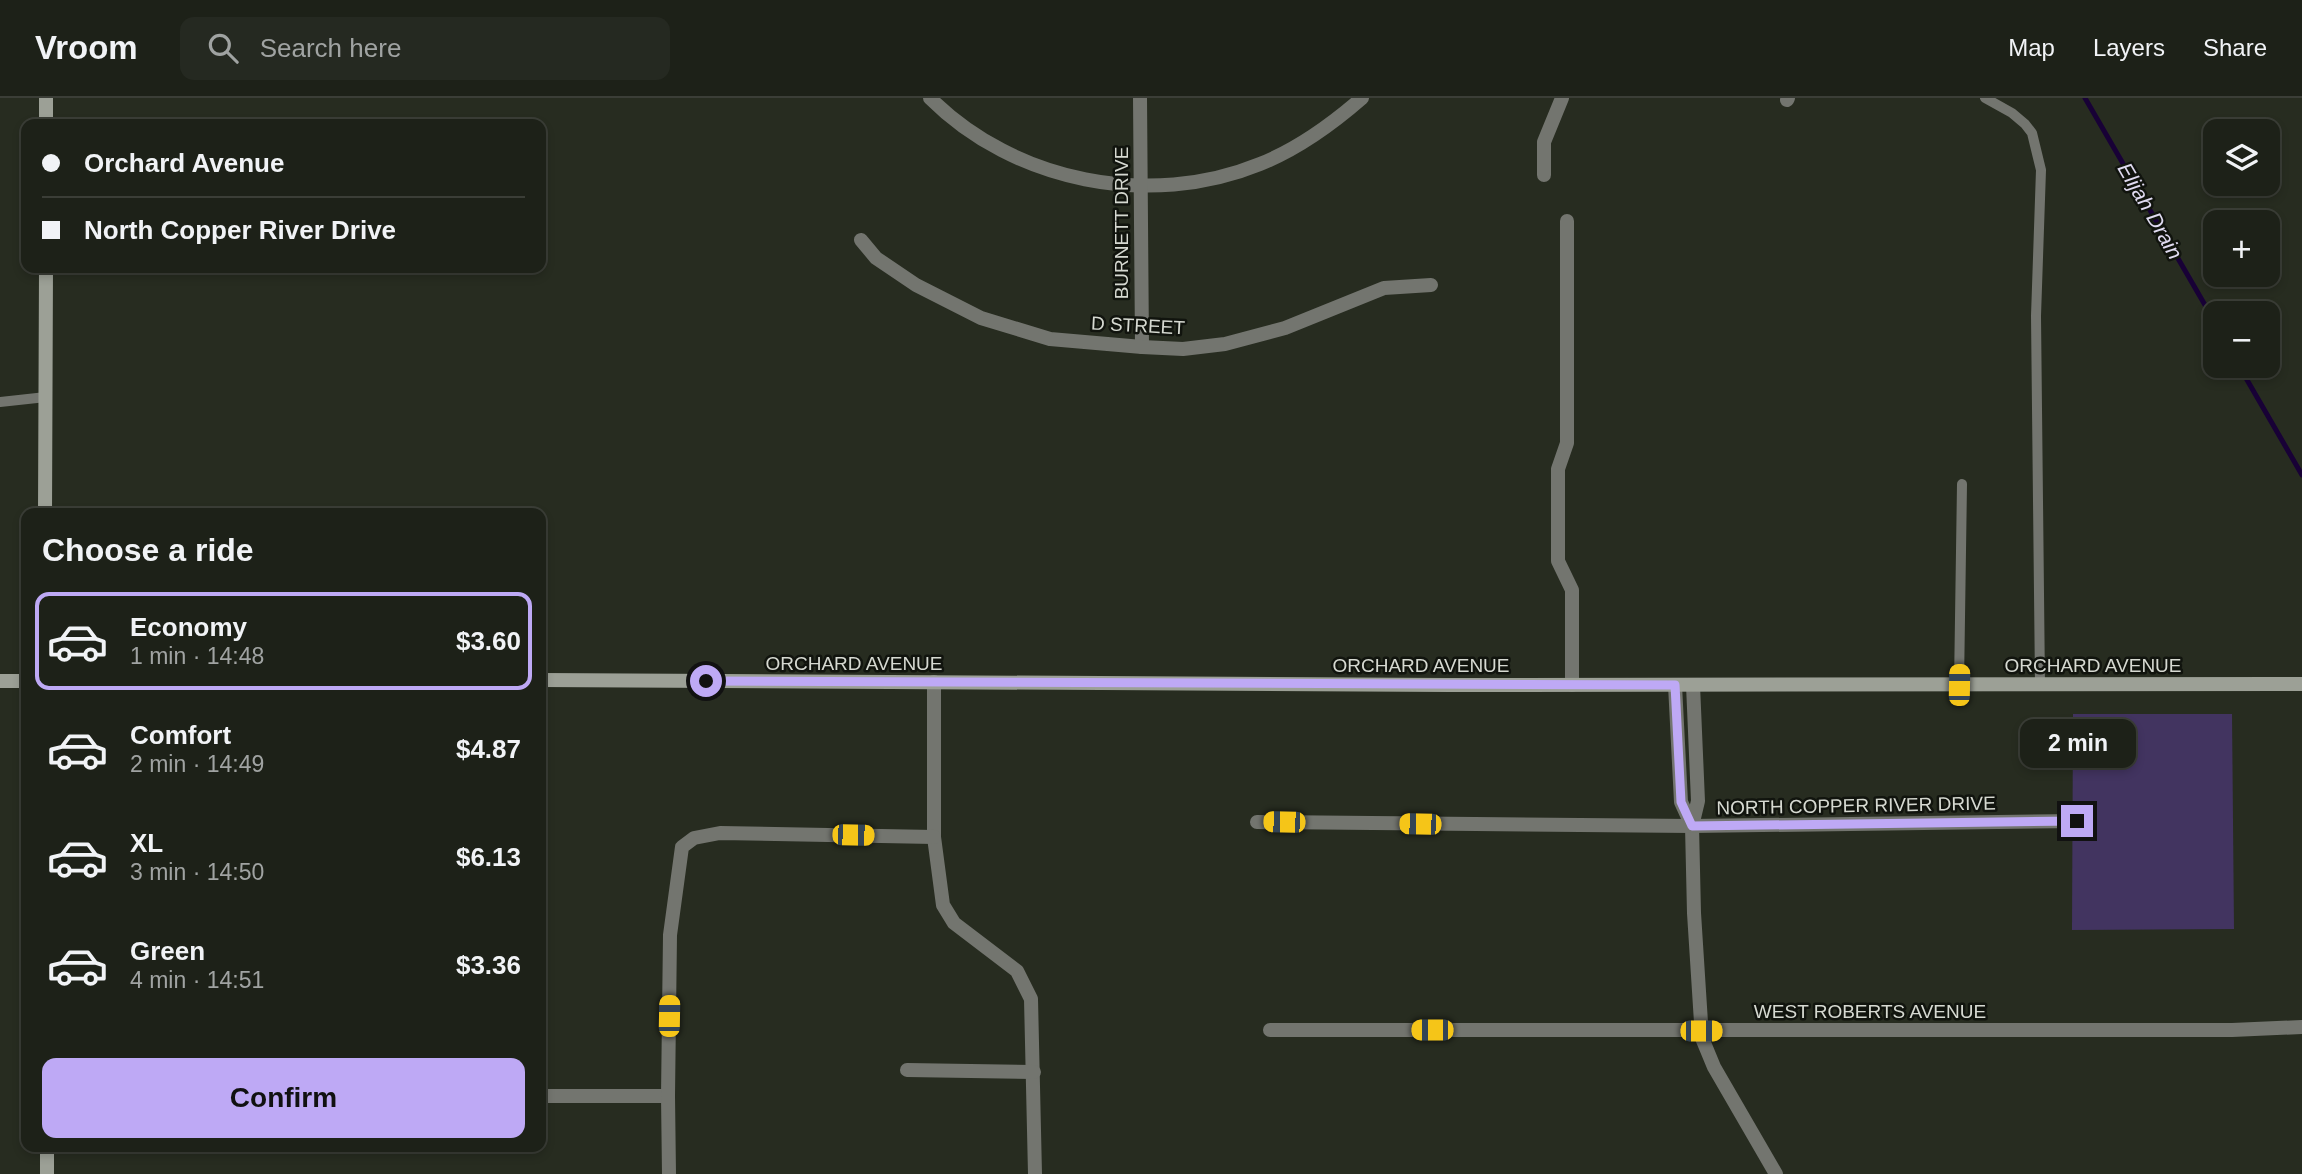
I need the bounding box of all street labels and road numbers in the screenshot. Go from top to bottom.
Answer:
street label: BURNETT DRIVE [1111,147,1132,299]
street label: D STREET [1091,313,1186,338]
street label: ORCHARD AVENUE [765,653,943,674]
street label: ORCHARD AVENUE [1332,655,1510,676]
street label: ORCHARD AVENUE [2004,655,2182,676]
street label: NORTH COPPER RIVER DRIVE [1716,793,1996,818]
street label: WEST ROBERTS AVENUE [1754,1001,1986,1022]

